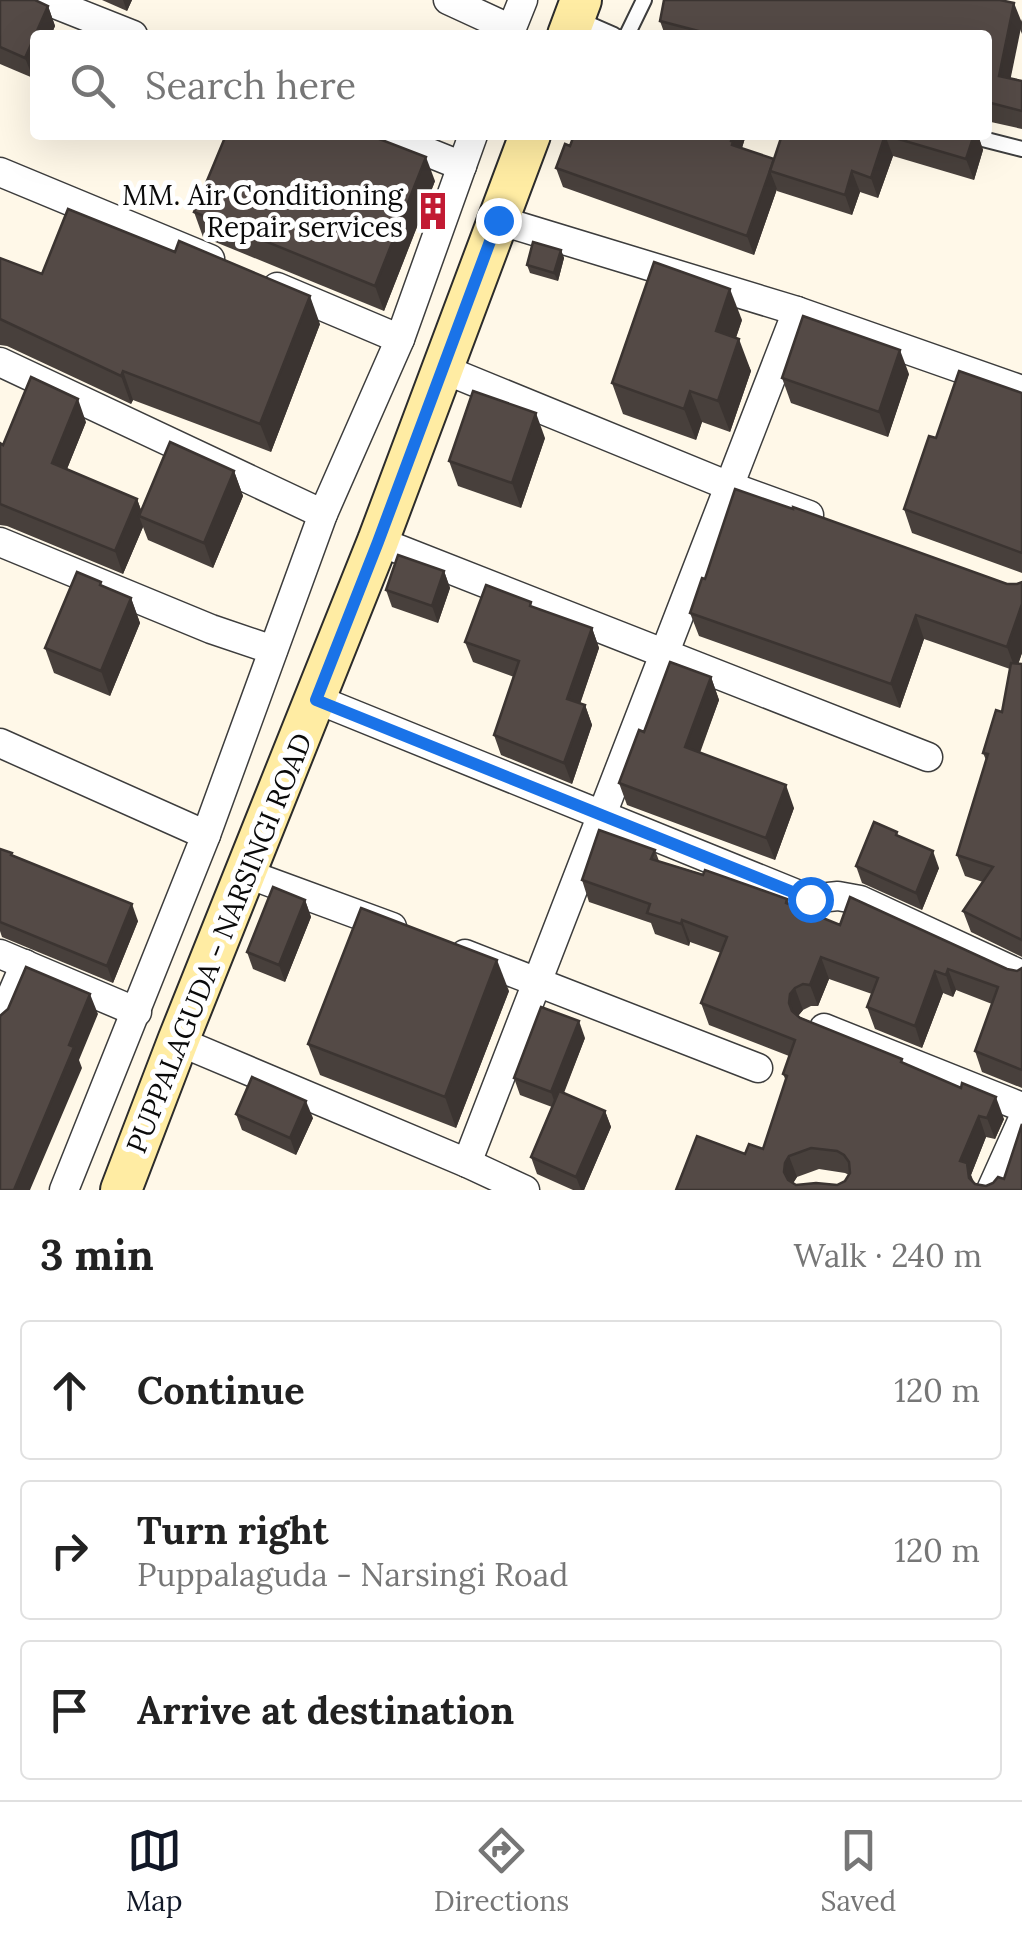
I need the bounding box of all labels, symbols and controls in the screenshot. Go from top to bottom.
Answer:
search box [30,30,992,140]
icon: search [65,58,120,113]
text: Search here [145,61,356,109]
place label: MM. Air Conditioning Repair services [122,177,404,245]
building icon: MM. Air Conditioning Repair services [412,190,454,232]
route end [476,198,522,244]
street label: PUPPALAGUDA - NARSINGI ROAD [118,728,320,1158]
route start [788,877,834,923]
text: 3 min [40,1228,154,1282]
text: Walk · 240 m [793,1235,982,1276]
icon: ahead [42,1363,97,1418]
text: Continue [137,1366,305,1414]
text: 120 m [894,1370,980,1411]
text: Turn right [137,1506,328,1554]
icon: right [42,1523,97,1578]
text: 120 m [894,1530,980,1571]
text: Puppalaguda - Narsingi Road [137,1554,568,1595]
icon: arrive [42,1683,97,1738]
text: Arrive at destination [137,1686,514,1734]
tab: Map [126,1823,183,1919]
tab: Directions [434,1823,569,1919]
tab: Saved [821,1823,896,1919]

